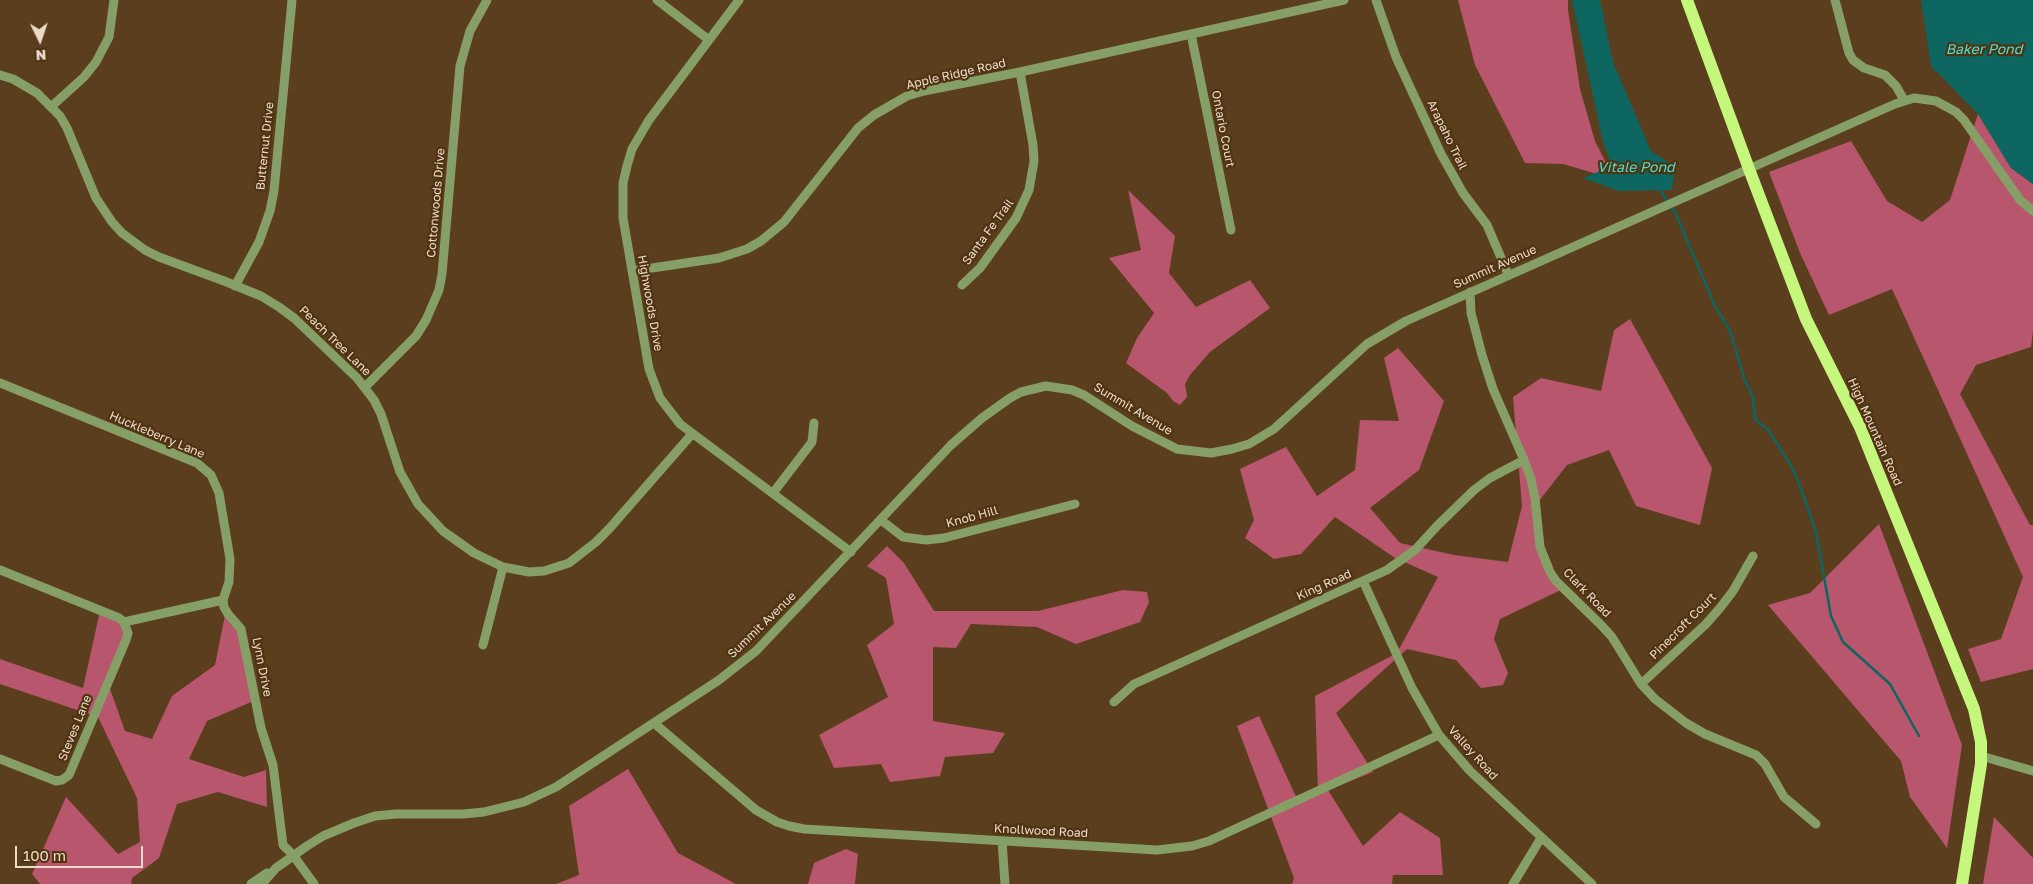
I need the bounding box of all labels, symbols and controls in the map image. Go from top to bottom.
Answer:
north arrow [15,15,65,65]
water label: Baker Pond [1946,42,2022,58]
text: N [35,47,47,64]
street label: Apple Ridge Road [905,56,1007,92]
street label: Ontario Court [1208,89,1238,169]
street label: Arapaho Trail [1424,98,1470,172]
street label: Butternut Drive [253,101,277,191]
street label: Cottonwoods Drive [424,148,448,258]
water label: Vitale Pond [1597,160,1675,176]
street label: Santa Fe Trail [959,196,1017,268]
street label: Summit Avenue [1451,242,1539,292]
street label: Highwoods Drive [634,254,666,352]
street label: Peach Tree Lane [296,303,374,379]
street label: High Mountain Road [1845,376,1905,488]
street label: Summit Avenue [1091,380,1175,438]
street label: Huckleberry Lane [107,408,207,462]
street label: Knob Hill [944,503,1000,531]
street label: Clark Road [1560,565,1614,621]
street label: King Road [1294,566,1354,604]
street label: Summit Avenue [725,589,799,661]
street label: Pinecroft Court [1647,590,1719,662]
street label: Lynn Drive [249,636,275,698]
street label: Steves Lane [55,693,95,763]
street label: Valley Road [1445,723,1501,783]
street label: Knollwood Road [994,821,1088,841]
scale bar [18,836,145,868]
text: 100 m [23,846,66,864]

